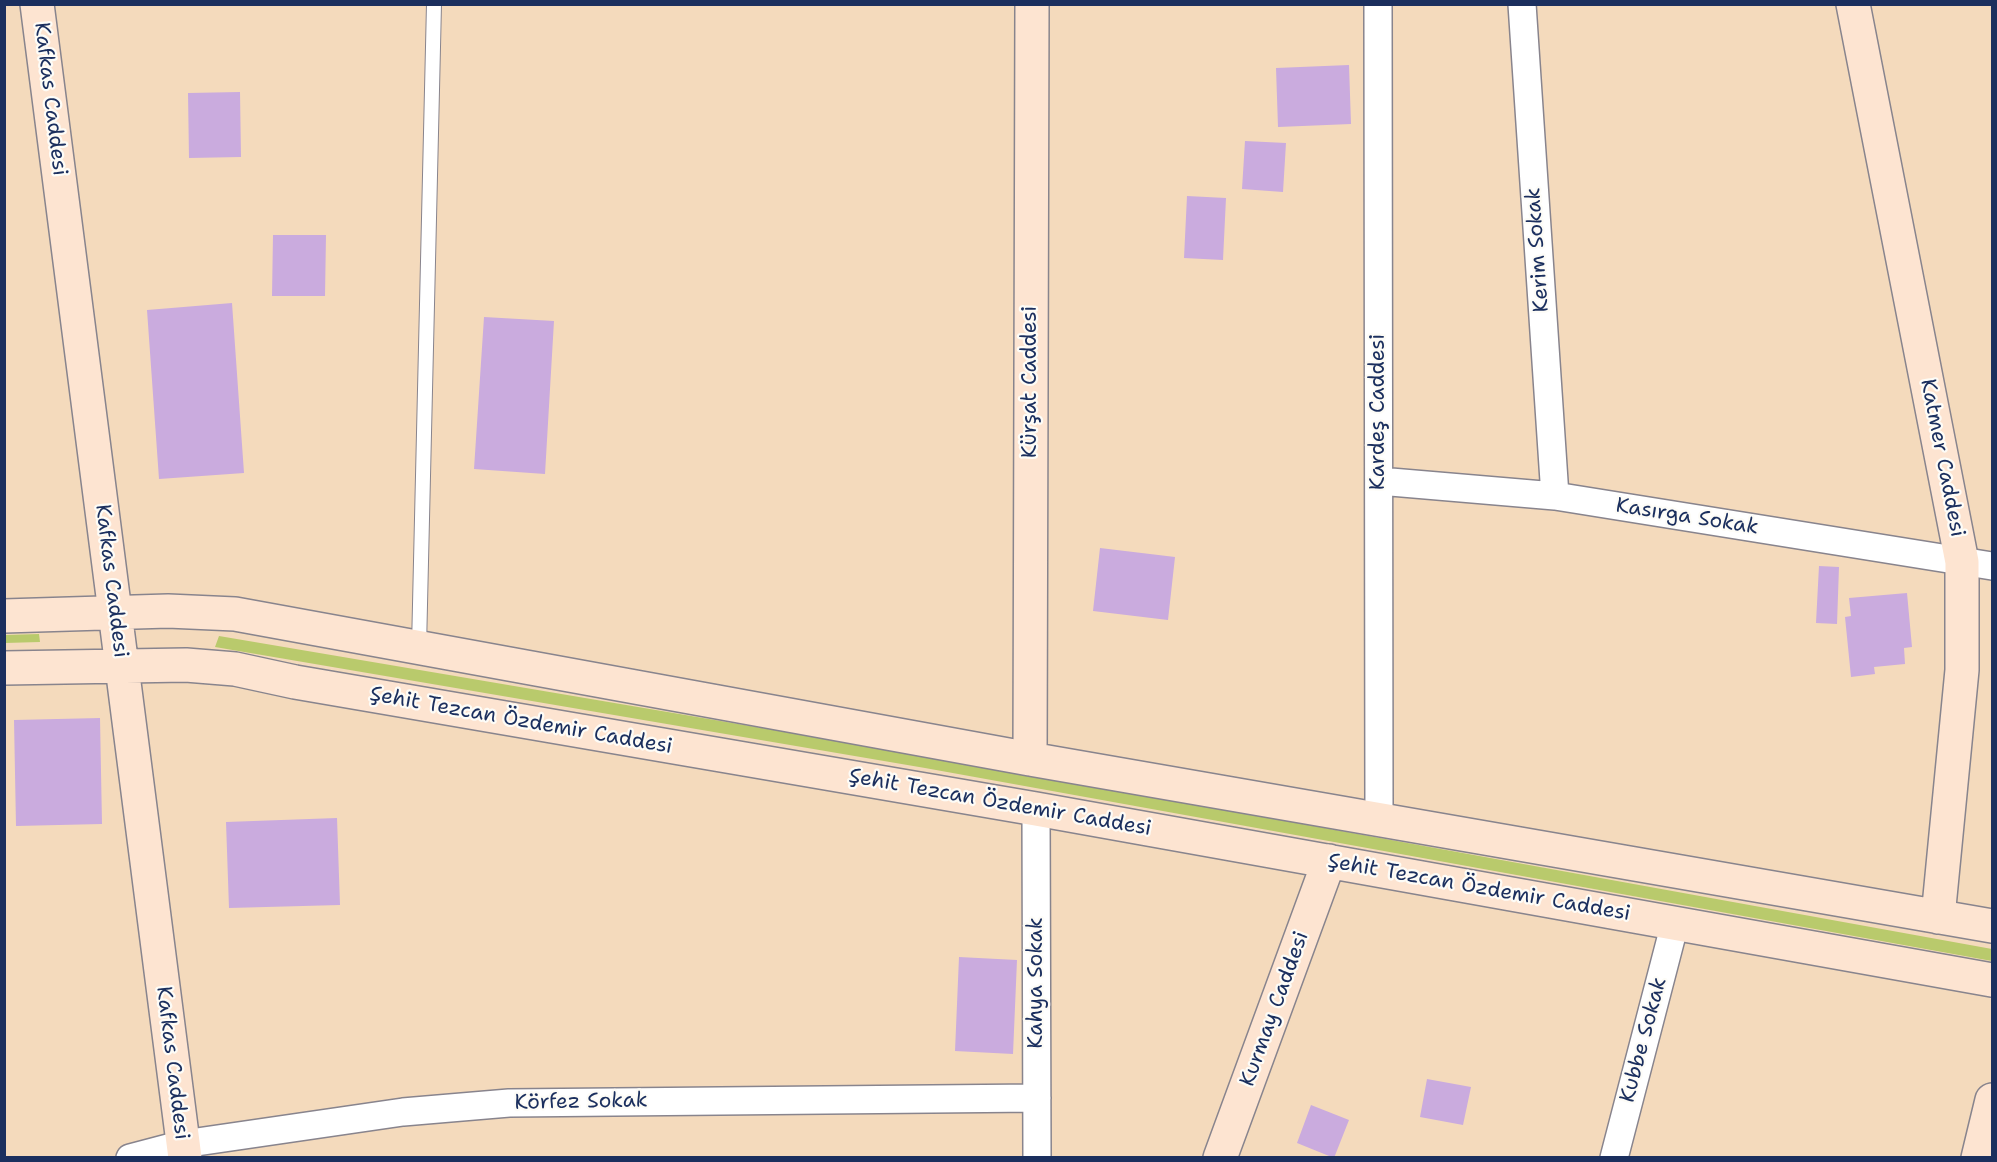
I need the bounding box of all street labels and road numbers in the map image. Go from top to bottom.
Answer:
street label: Kafkas Caddesi [28,21,72,177]
street label: Kerim Sokak [1521,187,1555,313]
street label: Kürşat Caddesi [1018,306,1044,458]
street label: Kardeş Caddesi [1366,334,1392,490]
street label: Katmer Caddesi [1914,377,1970,539]
street label: Kasırga Sokak [1614,493,1760,541]
street label: Kafkas Caddesi [89,503,133,659]
street label: Şehit Tezcan Özdemir Caddesi [368,682,674,760]
street label: Şehit Tezcan Özdemir Caddesi [847,764,1153,842]
street label: Şehit Tezcan Özdemir Caddesi [1326,849,1632,927]
street label: Kahya Sokak [1024,917,1050,1049]
street label: Kurmay Caddesi [1235,928,1315,1090]
street label: Kubbe Sokak [1615,975,1673,1105]
street label: Kafkas Caddesi [150,985,194,1141]
street label: Körfez Sokak [514,1088,648,1116]

